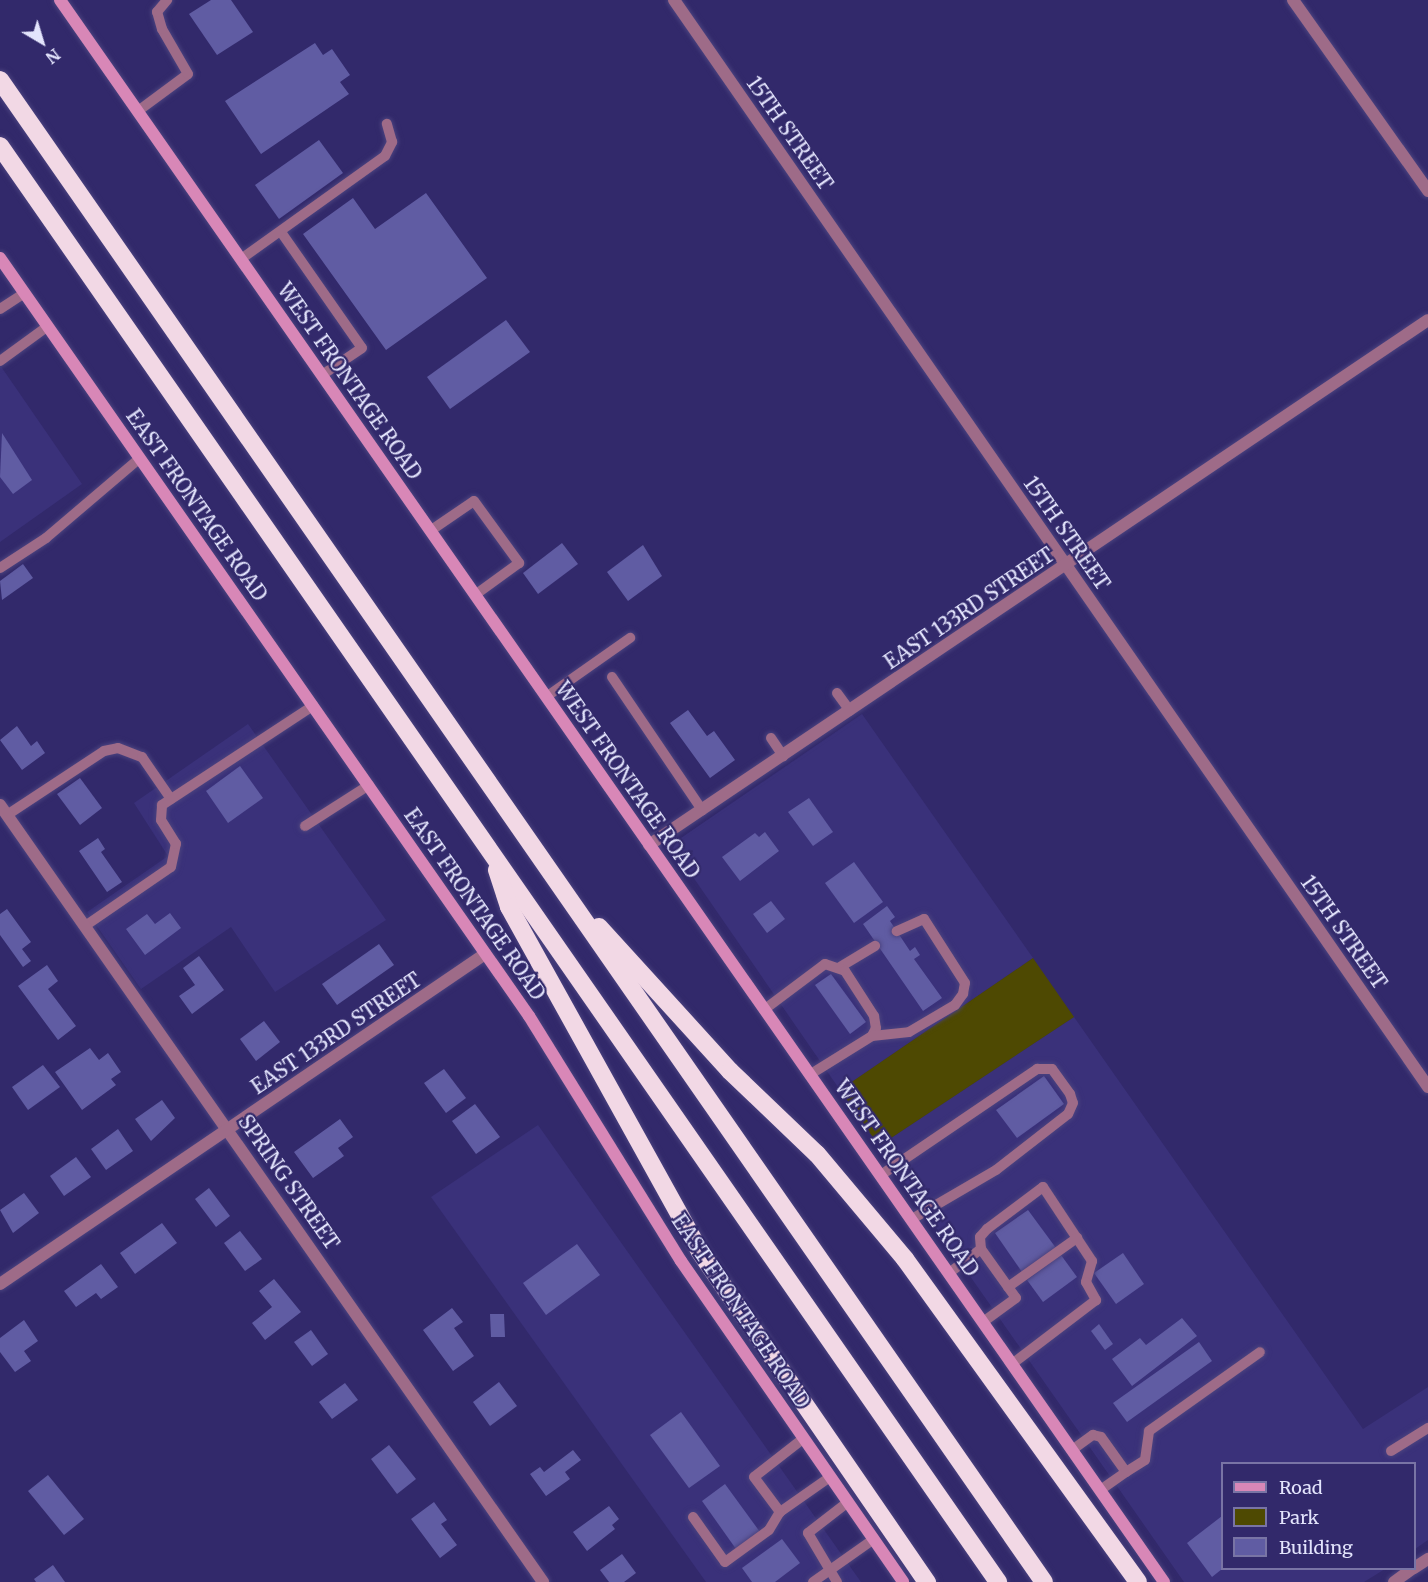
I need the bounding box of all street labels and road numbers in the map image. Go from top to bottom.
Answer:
street label: 15TH STREET [742,72,838,194]
street label: WEST FRONTAGE ROAD [273,278,427,484]
street label: EAST FRONTAGE ROAD [122,404,272,606]
street label: 15TH STREET [1019,472,1115,594]
street label: EAST 133RD STREET [879,542,1059,674]
street label: WEST FRONTAGE ROAD [551,677,705,883]
street label: EAST FRONTAGE ROAD [400,803,550,1005]
street label: 15TH STREET [1296,871,1392,993]
street label: EAST 133RD STREET [246,967,426,1099]
street label: WEST FRONTAGE ROAD [830,1075,984,1281]
street label: SPRING STREET [234,1110,344,1254]
street label: EAST FRONTAGE ROAD [667,1210,815,1412]

